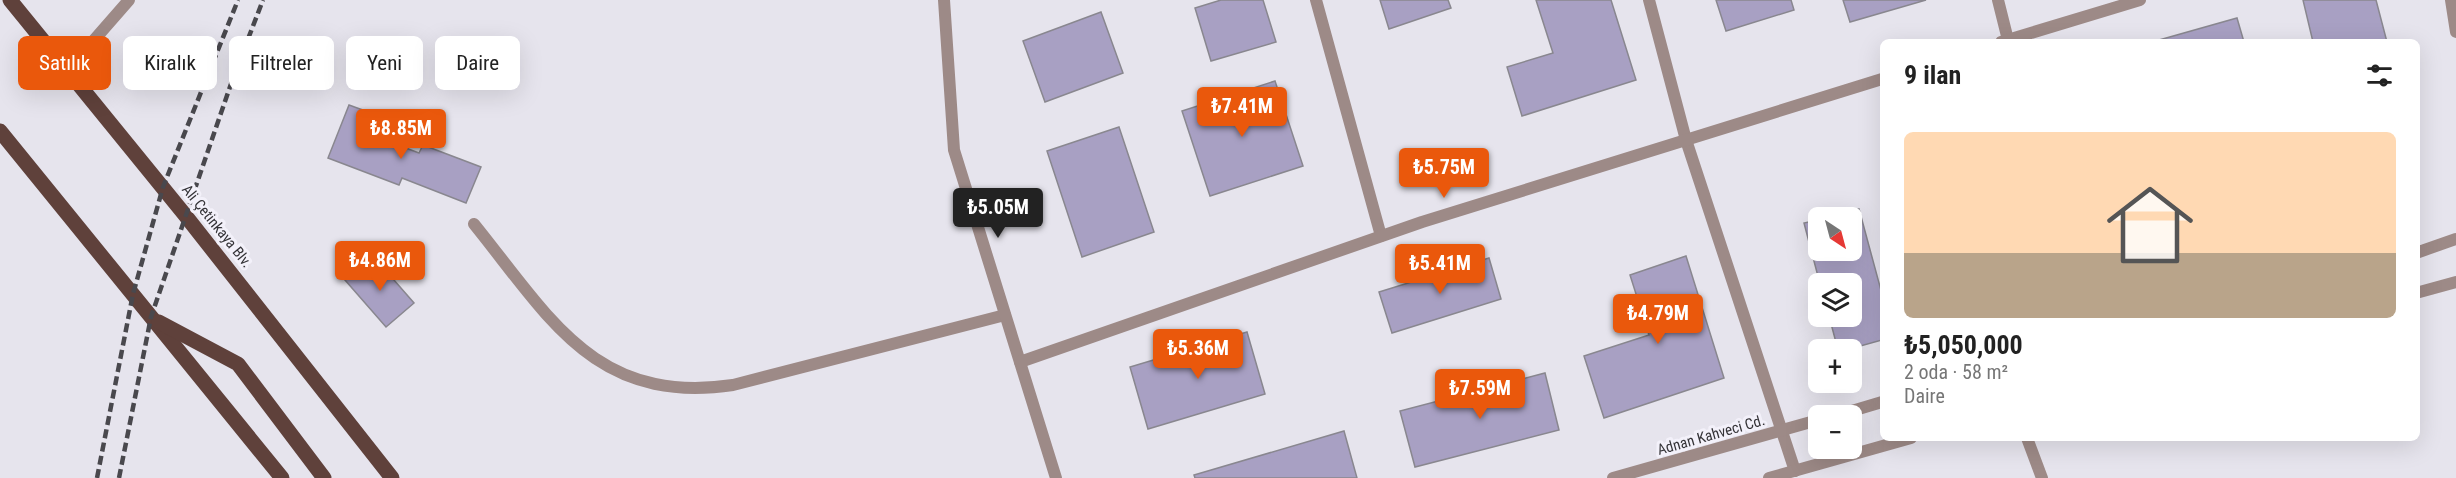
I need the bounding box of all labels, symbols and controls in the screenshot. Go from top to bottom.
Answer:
chip: Satılık [18,36,111,90]
chip: Kiralık [123,36,217,90]
chip: Filtreler [229,36,334,90]
chip: Yeni [346,36,423,90]
chip: Daire [435,36,520,90]
icon: filters [2363,59,2396,92]
text: 9 ilan [1904,60,1961,90]
pin: ₺7.41M [1193,87,1291,138]
text: ₺7.41M [1211,94,1273,118]
pin: ₺8.85M [352,109,450,160]
text: ₺8.85M [370,116,432,140]
pin: ₺5.75M [1395,148,1493,199]
text: ₺5.75M [1413,155,1475,179]
icon: home [2096,171,2204,279]
street label: Ali Çetinkaya Blv. [178,181,256,271]
pin: ₺5.05M [949,188,1047,239]
text: ₺5.05M [967,195,1029,219]
north arrow [1808,207,1862,261]
map controls [1808,207,1862,459]
pin: ₺4.86M [331,241,429,292]
pin: ₺5.41M [1391,244,1489,295]
text: ₺4.86M [349,248,411,272]
text: ₺5.41M [1409,251,1471,275]
button: layers [1808,273,1862,327]
pin: ₺4.79M [1609,294,1707,345]
text: ₺4.79M [1627,301,1689,325]
pin: ₺5.36M [1149,329,1247,380]
text: ₺5,050,000 [1904,330,2023,360]
text: ₺5.36M [1167,336,1229,360]
button: + [1808,339,1862,393]
text: 2 oda · 58 m² [1904,360,2008,384]
pin: ₺7.59M [1431,369,1529,420]
text: ₺7.59M [1449,376,1511,400]
text: Daire [1904,384,1945,408]
button: − [1808,405,1862,459]
street label: Adnan Kahveci Cd. [1655,411,1767,459]

